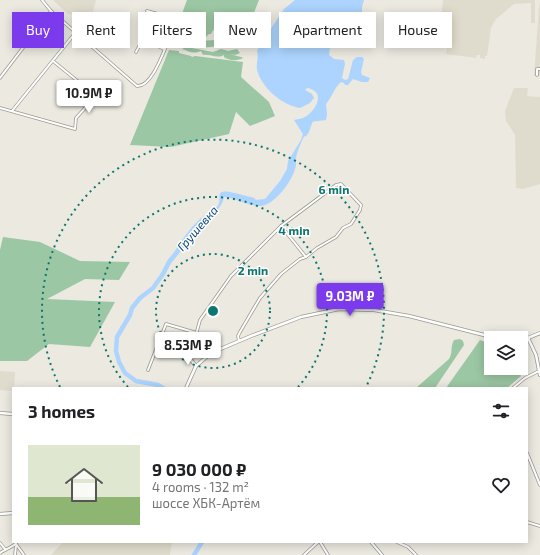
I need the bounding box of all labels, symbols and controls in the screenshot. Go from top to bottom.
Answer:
chip: Buy [12,12,64,48]
chip: Rent [72,12,130,48]
chip: Filters [138,12,206,48]
chip: New [214,12,271,48]
chip: Apartment [279,12,376,48]
chip: House [384,12,452,48]
pin: 10.9M ₽ [52,80,126,114]
text: 10.9M ₽ [65,85,113,101]
text: 6 min [319,182,349,196]
water label: Грушевка [174,203,220,253]
text: 4 min [278,223,310,237]
text: 2 min [238,263,268,277]
pin: 9.03M ₽ [313,283,387,317]
text: 9.03M ₽ [326,288,374,304]
centre of rings [206,304,220,318]
map controls [484,331,528,375]
button: layers [484,331,528,375]
pin: 8.53M ₽ [151,332,225,366]
text: 8.53M ₽ [164,337,212,353]
icon: filters [490,400,512,422]
text: 3 homes [28,401,95,421]
text: 9 030 000 ₽ [152,459,246,479]
icon: home [60,461,108,509]
icon: heart [490,474,512,496]
text: 4 rooms · 132 m² [152,479,249,495]
text: шоссе ХБК-Артём [152,495,260,511]

